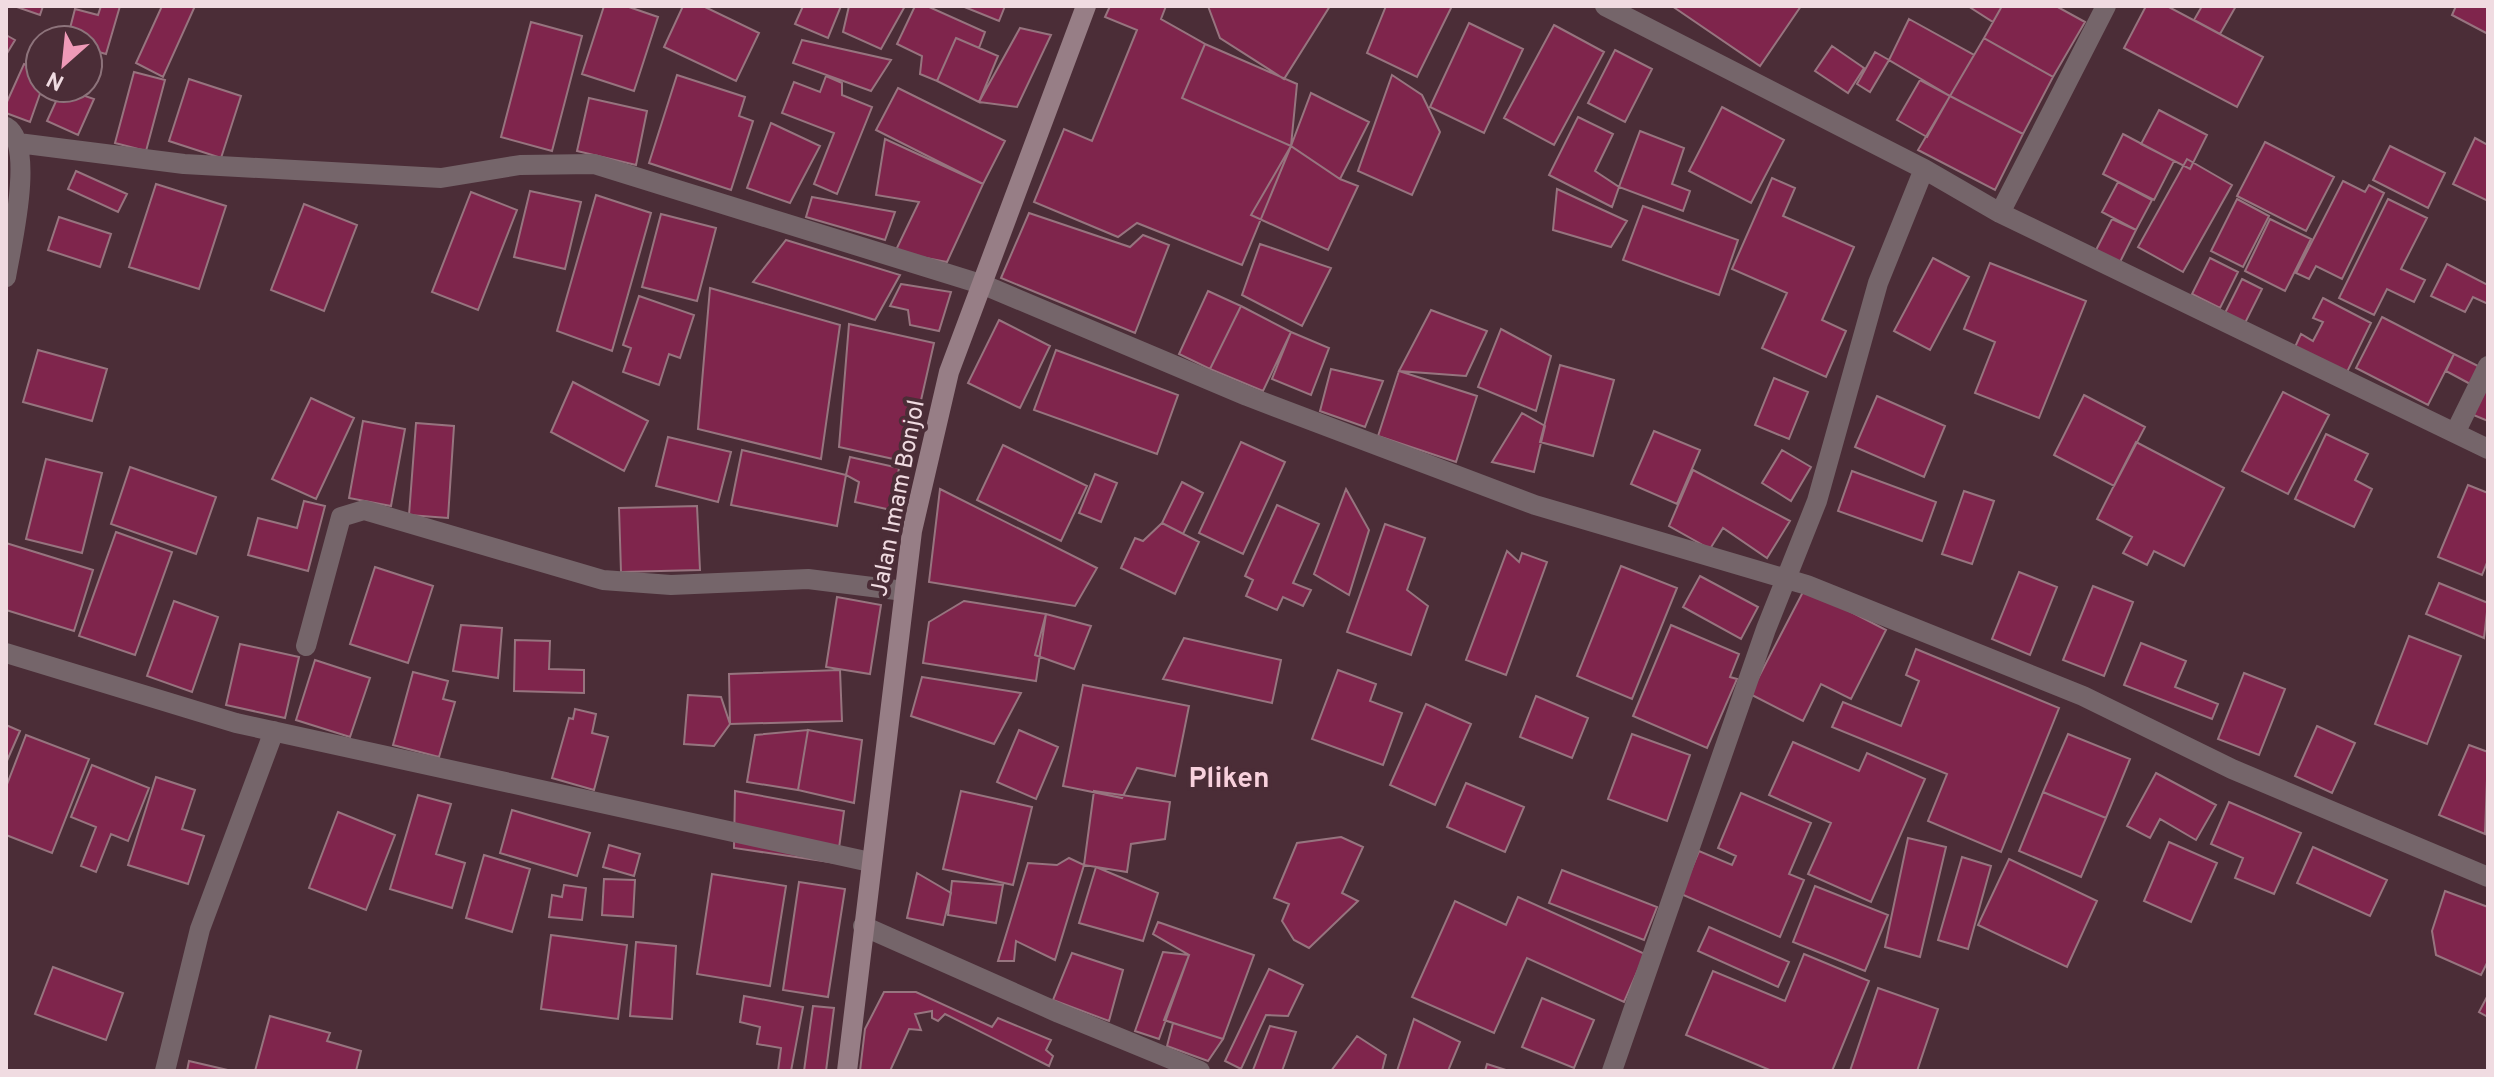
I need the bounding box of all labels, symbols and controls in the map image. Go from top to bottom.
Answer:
north arrow [24,24,104,104]
text: N [43,64,69,95]
street label: Jalan Imam Bonjol [865,398,933,599]
district label: Pliken [1188,762,1270,798]

